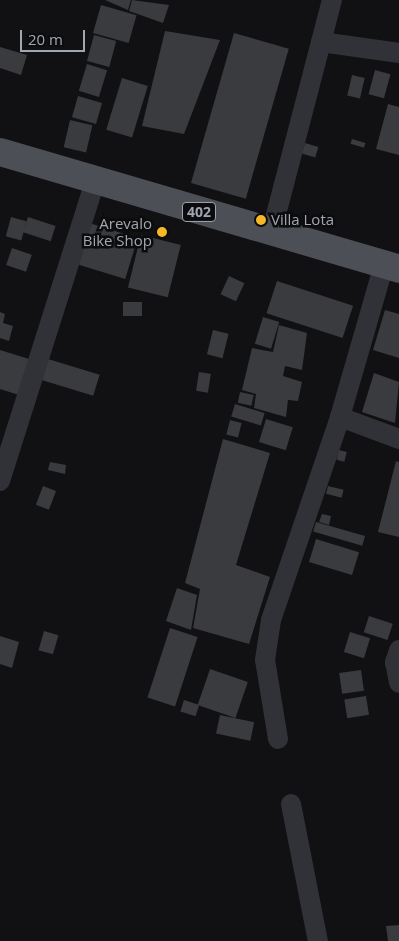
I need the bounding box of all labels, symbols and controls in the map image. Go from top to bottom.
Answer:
scale bar [22,20,88,52]
text: 20 m [28,29,63,49]
road number: 402 [182,200,216,223]
place label: Villa Lota [271,211,334,229]
place label: Arevalo Bike Shop [83,214,152,249]
marker: Villa Lota [255,214,267,226]
marker: Arevalo Bike Shop [156,226,168,238]

